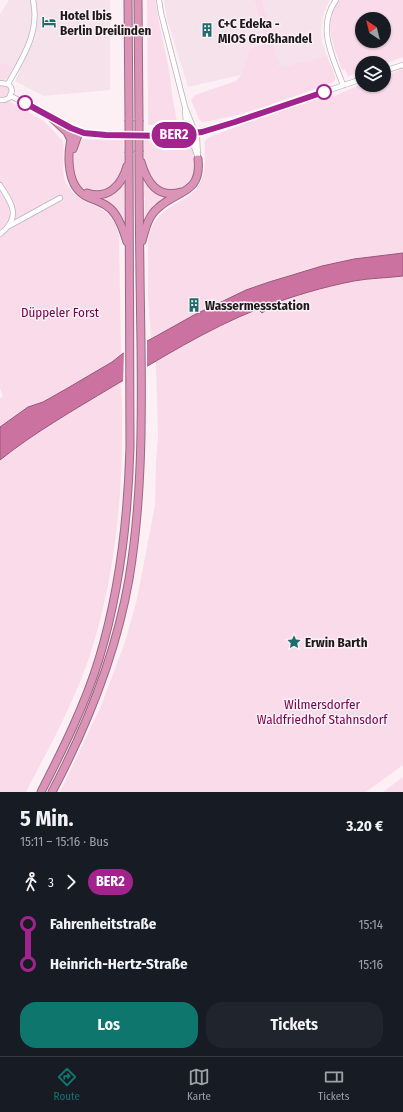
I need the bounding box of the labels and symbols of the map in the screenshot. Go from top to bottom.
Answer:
place label: Hotel Ibis Berlin Dreilinden [60,8,152,38]
north arrow [355,12,391,48]
hotel icon: Hotel Ibis Berlin Dreilinden [41,14,57,30]
place label: C+C Edeka - MIOS Großhandel [218,16,312,46]
building icon: C+C Edeka - MIOS Großhandel [199,22,215,38]
unlabelled marker [316,84,332,100]
unlabelled marker [17,95,33,111]
line badge: BER2 [146,122,202,148]
building icon: Wassermessstation [186,297,202,313]
place label: Wassermessstation [205,298,310,313]
park label: Düppeler Forst [21,305,100,320]
place icon: Erwin Barth [286,634,302,650]
place label: Erwin Barth [305,635,368,650]
park label: Wilmersdorfer Waldfriedhof Stahnsdorf [257,697,388,727]

